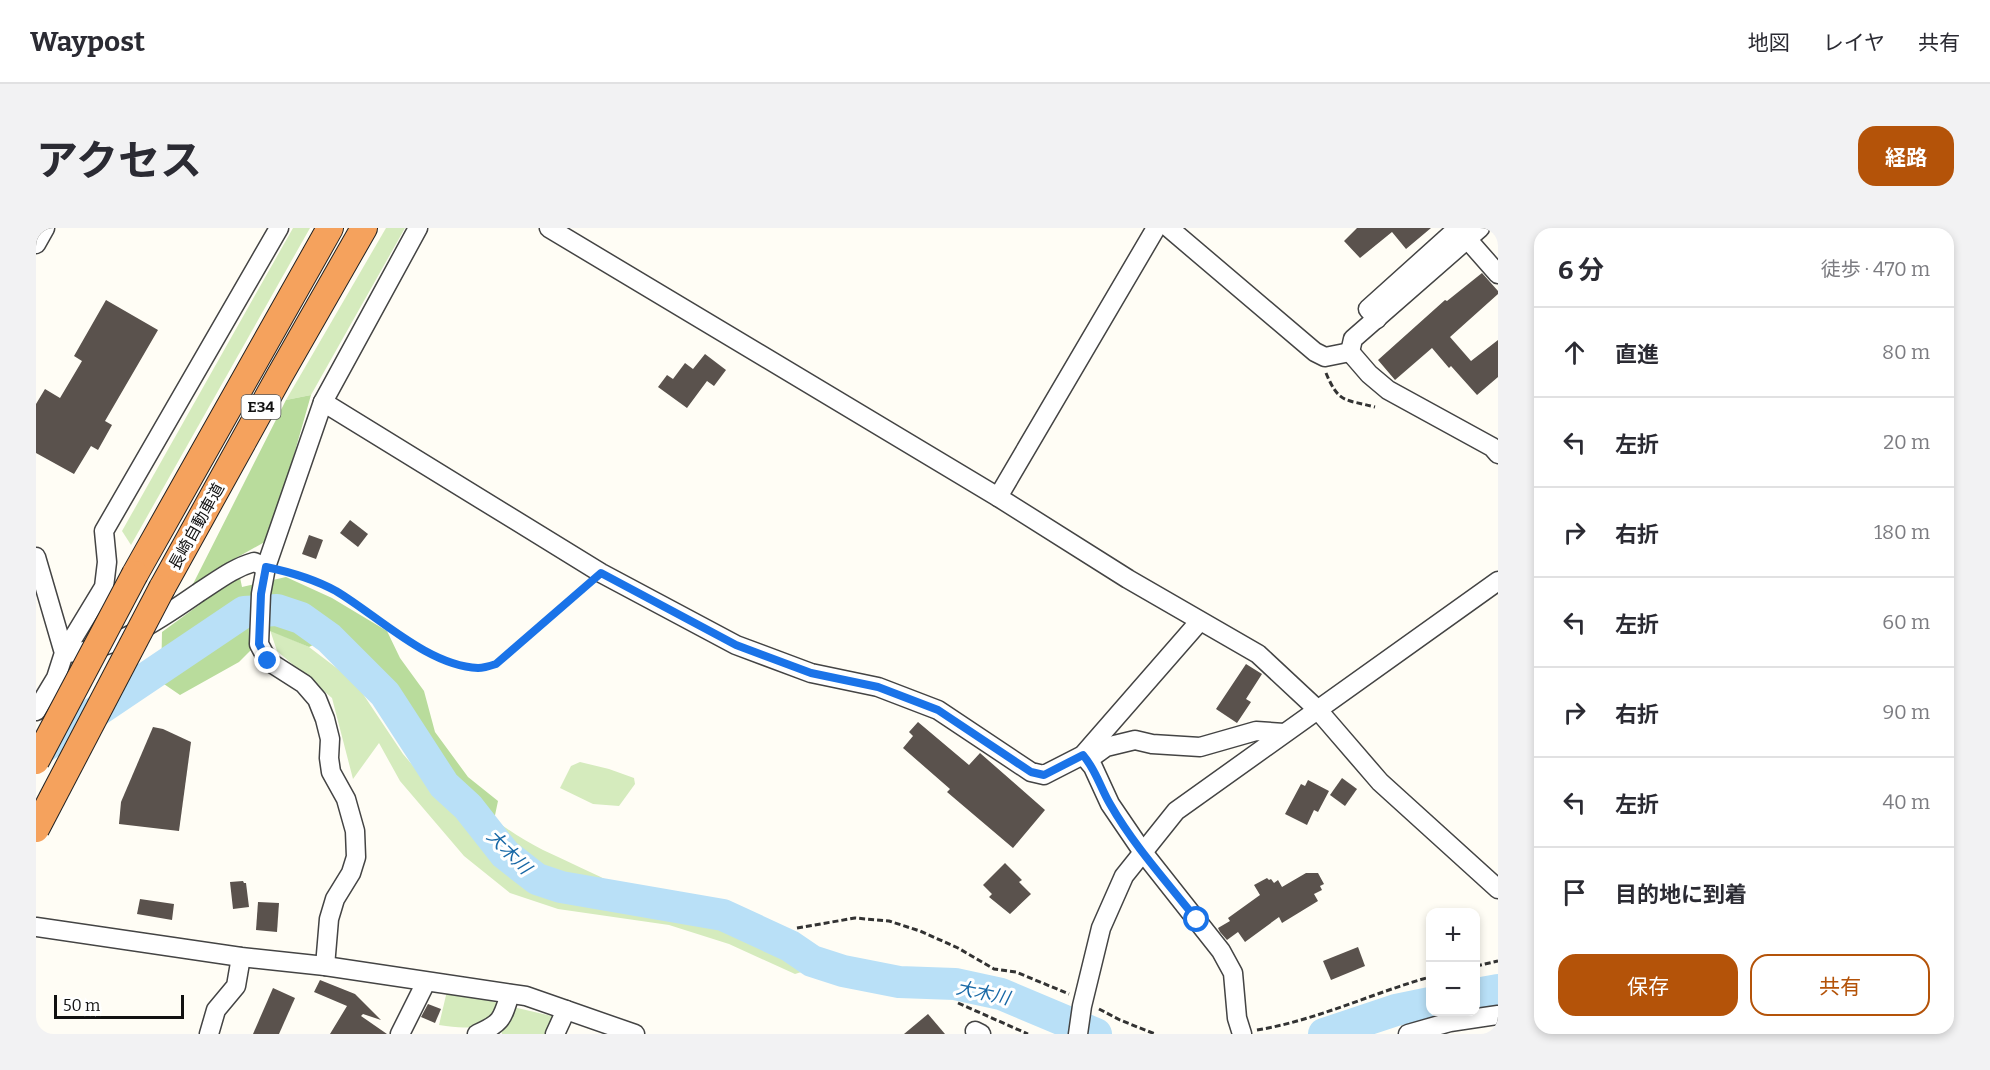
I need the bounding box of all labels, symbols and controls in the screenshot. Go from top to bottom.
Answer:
text: Waypost [30,25,145,58]
text: 地図 [1748,30,1790,56]
text: レイヤ [1823,30,1885,56]
text: 共有 [1918,30,1960,56]
button: 経路 [1858,126,1954,186]
text: アクセス [36,136,202,186]
text: 6 分 [1558,255,1604,286]
text: 徒歩 · 470 m [1821,257,1930,281]
icon: ahead [1558,336,1591,369]
text: 80 m [1882,340,1930,364]
text: 直進 [1615,341,1659,368]
road number: E34 [242,395,280,419]
icon: left [1558,426,1591,459]
text: 20 m [1883,430,1930,454]
text: 左折 [1615,431,1659,458]
street label: 長崎自動車道 [165,480,228,573]
icon: right [1558,516,1591,549]
text: 180 m [1874,520,1930,544]
text: 右折 [1615,521,1659,548]
icon: left [1558,606,1591,639]
text: 60 m [1882,610,1930,634]
text: 左折 [1615,611,1659,638]
route end [254,647,280,673]
icon: right [1558,696,1591,729]
text: 90 m [1882,700,1930,724]
text: 右折 [1615,701,1659,728]
icon: left [1558,786,1591,819]
text: 40 m [1882,790,1930,814]
text: 左折 [1615,791,1659,818]
water label: 大木川 [482,825,537,880]
icon: arrive [1558,876,1591,909]
text: 目的地に到着 [1615,881,1747,908]
route start [1183,906,1209,932]
map controls [1426,908,1480,1016]
button: + [1426,908,1480,962]
button: 保存 [1558,954,1738,1016]
button: 共有 [1750,954,1930,1016]
button: − [1426,962,1480,1016]
water label: 大木川 [954,977,1014,1010]
scale bar [54,992,184,1020]
text: 50 m [63,996,100,1015]

